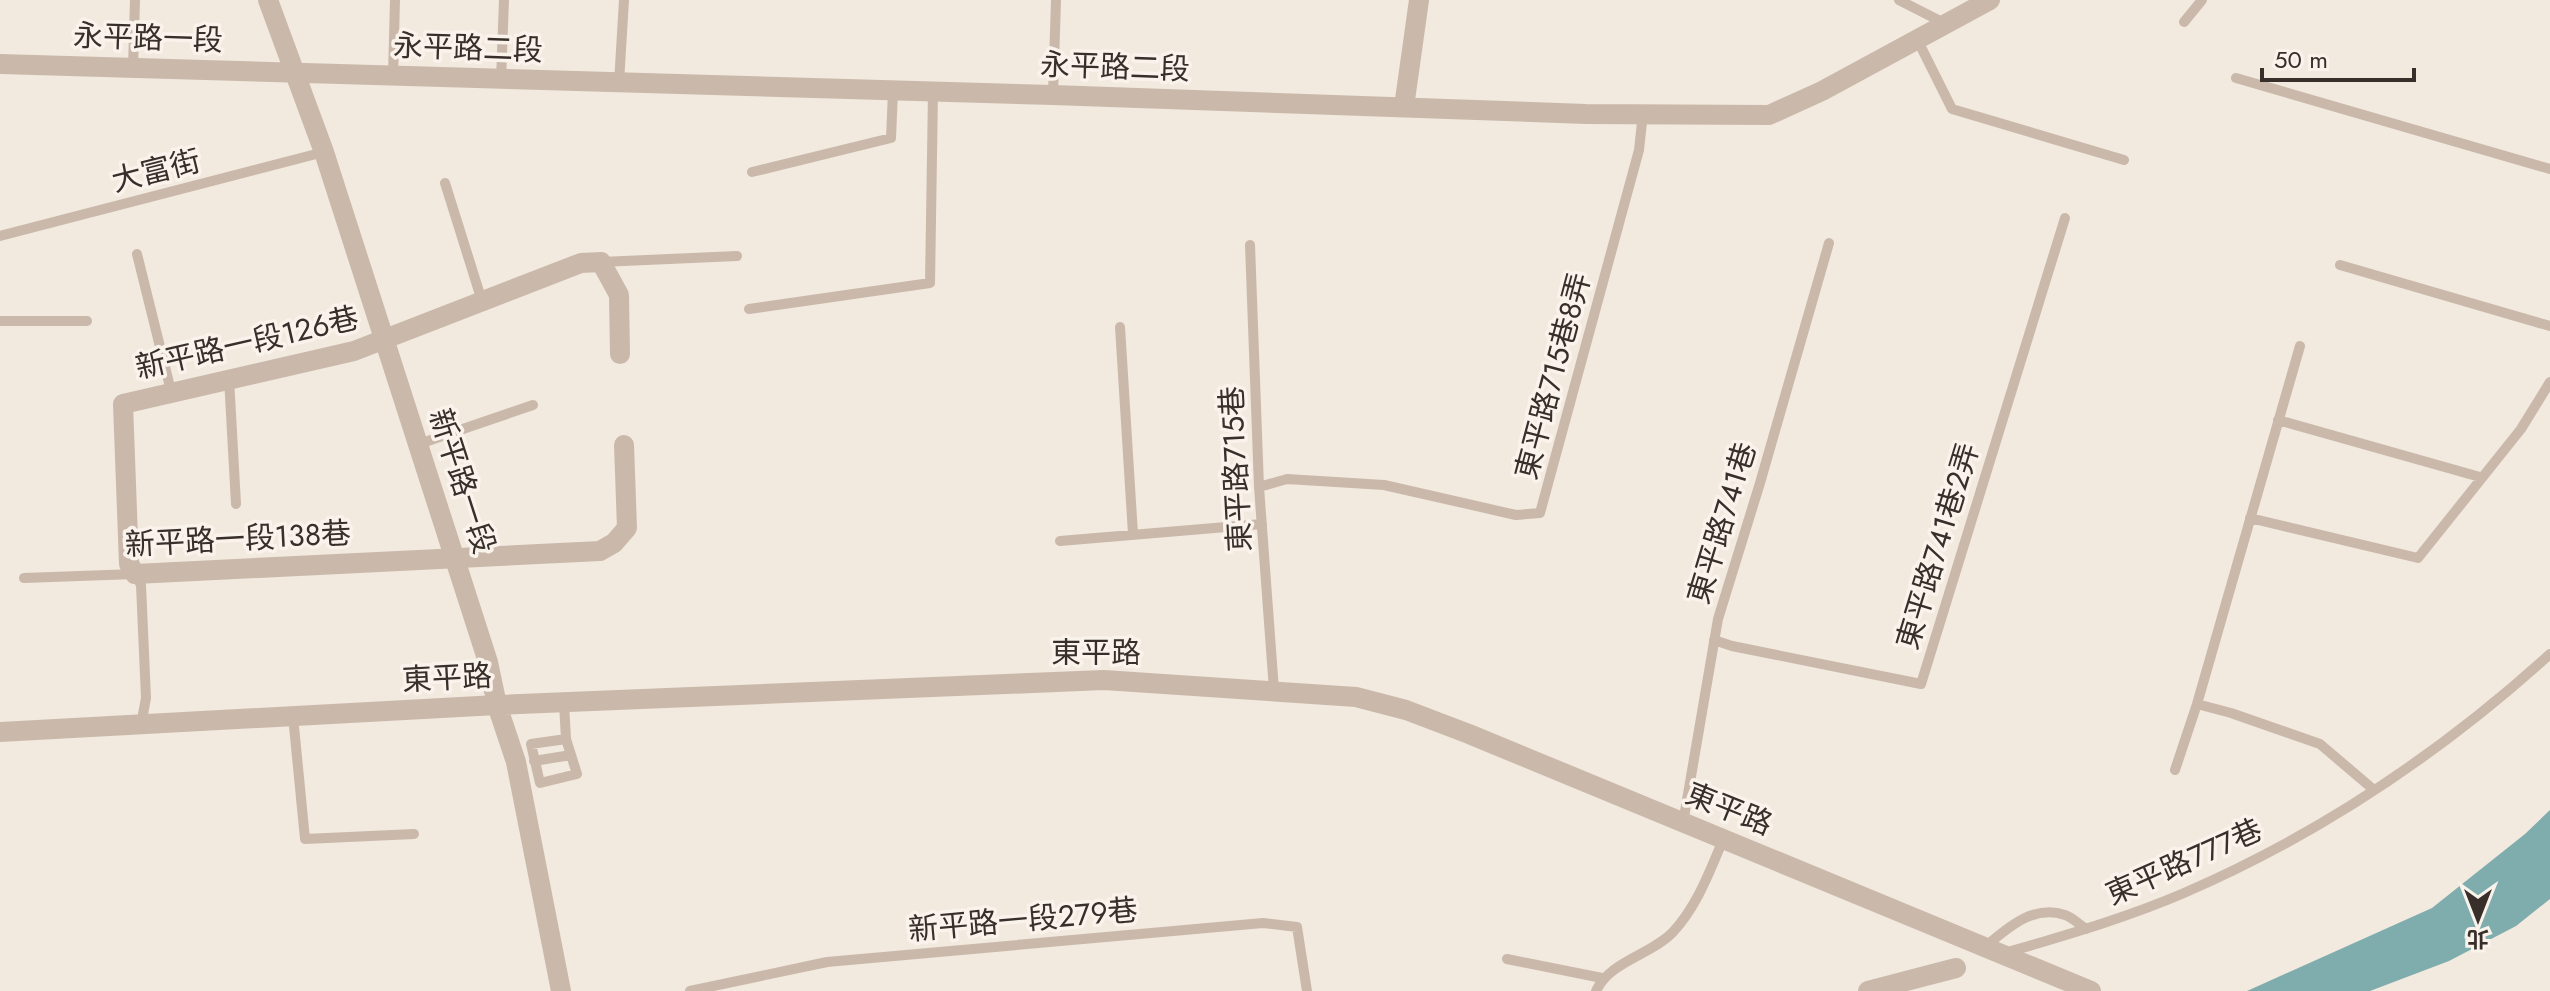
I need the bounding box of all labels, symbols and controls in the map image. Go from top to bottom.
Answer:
street label: 永平路一段 [72,13,224,62]
street label: 永平路二段 [392,23,544,72]
scale bar [2262,32,2414,82]
street label: 永平路二段 [1039,42,1191,91]
text: 50 m [2274,42,2328,77]
street label: 大富街 [107,139,205,202]
street label: 東平路715巷8弄 [1504,268,1601,484]
street label: 新平路一段126巷 [131,296,363,389]
street label: 東平路715巷 [1210,385,1261,553]
street label: 新平路一段 [419,403,506,559]
street label: 東平路741巷 [1677,437,1766,609]
street label: 東平路741巷2弄 [1886,437,1989,654]
street label: 新平路一段138巷 [124,511,352,566]
street label: 東平路 [1051,631,1141,674]
street label: 東平路 [401,654,493,701]
street label: 東平路 [1679,772,1779,845]
street label: 東平路777巷 [2099,808,2269,915]
north arrow [2438,879,2518,959]
street label: 新平路一段279巷 [906,888,1139,951]
text: 北 [2467,923,2489,955]

